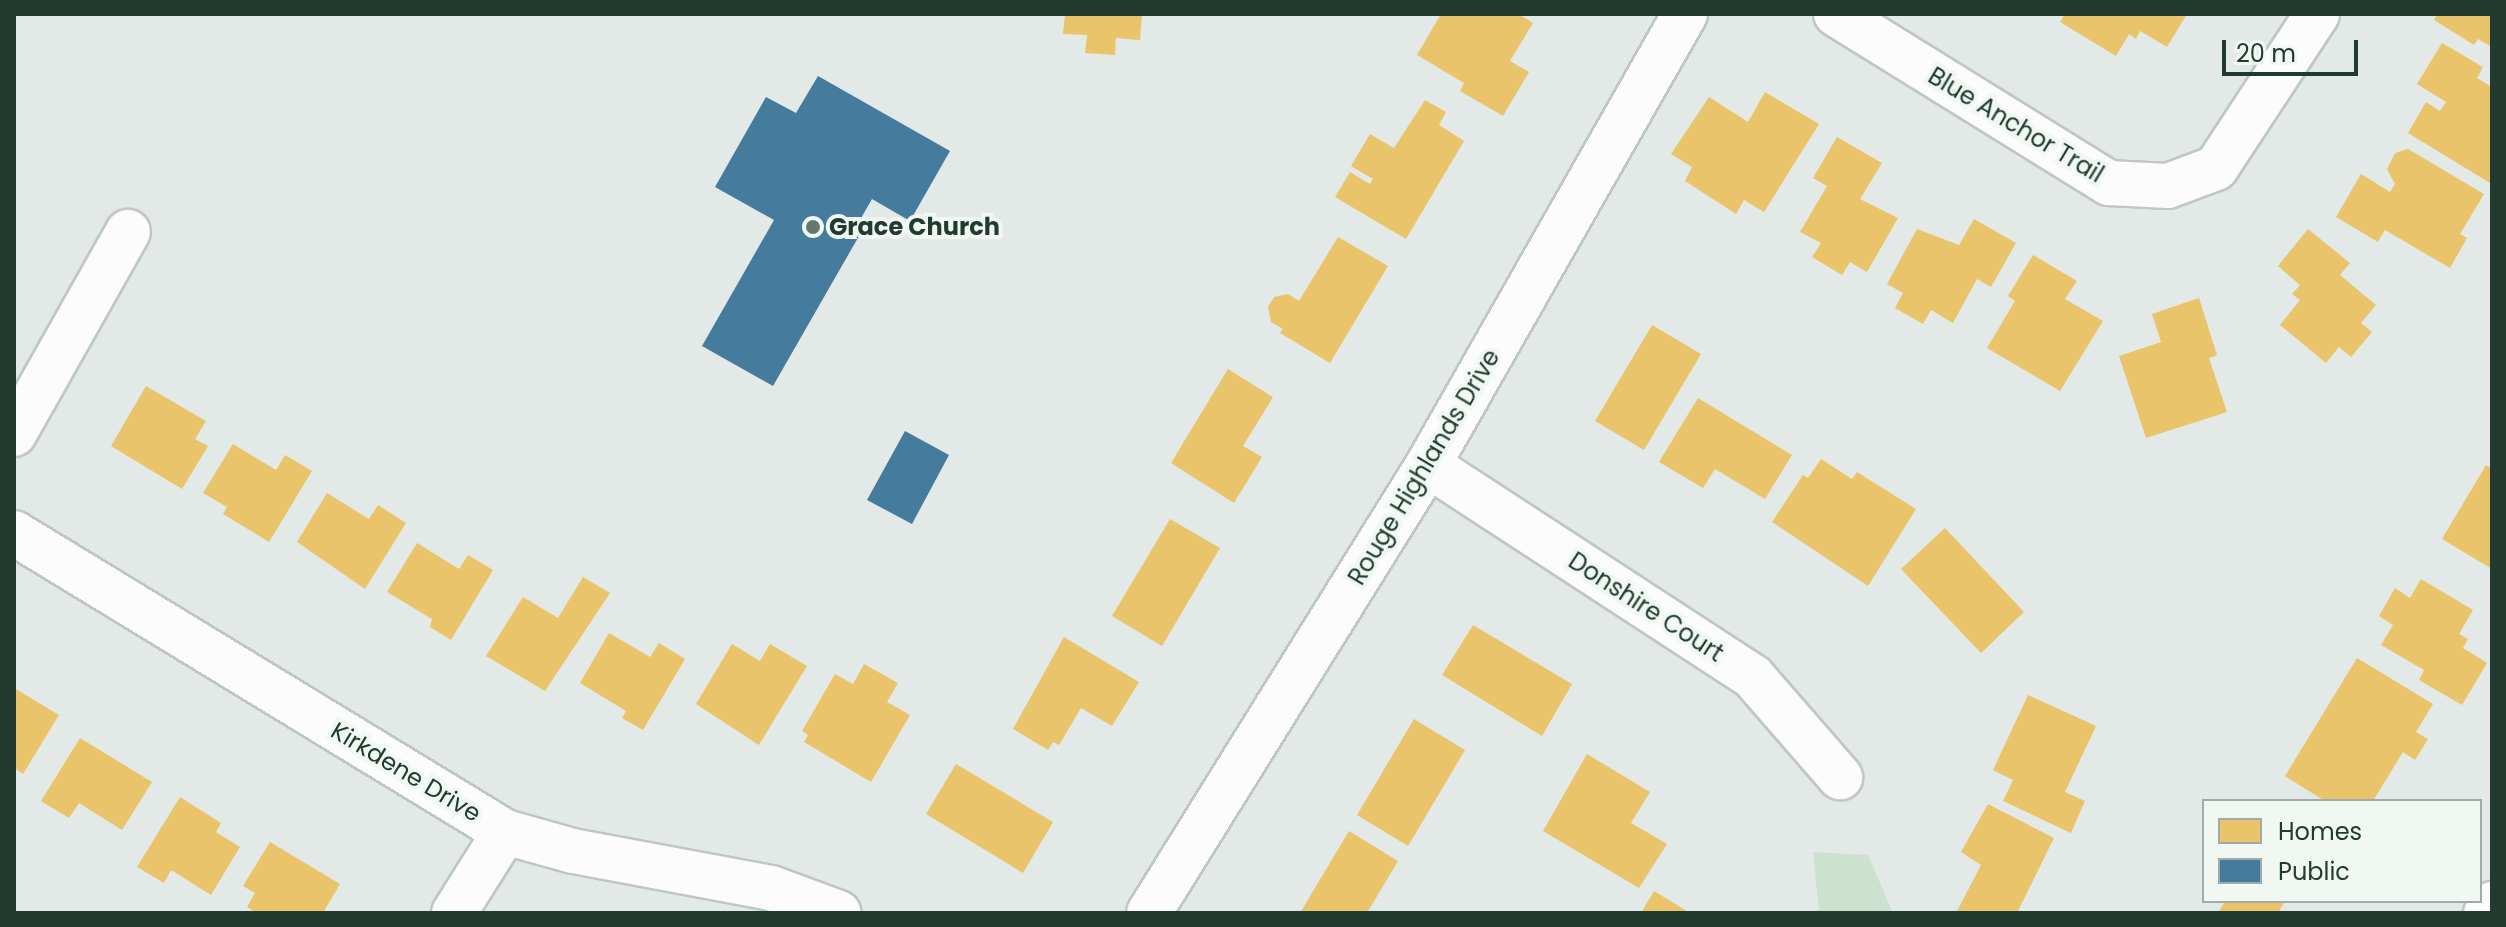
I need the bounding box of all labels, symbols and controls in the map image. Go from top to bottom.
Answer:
scale bar [2226,24,2362,74]
text: 20 m [2236,37,2296,70]
street label: Blue Anchor Trail [1923,61,2109,189]
place label: Grace Church [829,213,1000,241]
marker: Grace Church [804,218,822,236]
street label: Rouge Highlands Drive [1342,344,1506,590]
street label: Donshire Court [1563,546,1729,668]
street label: Kirkdene Drive [326,716,486,828]
legend [2202,799,2482,903]
text: Homes [2278,815,2362,848]
text: Public [2278,855,2350,888]

